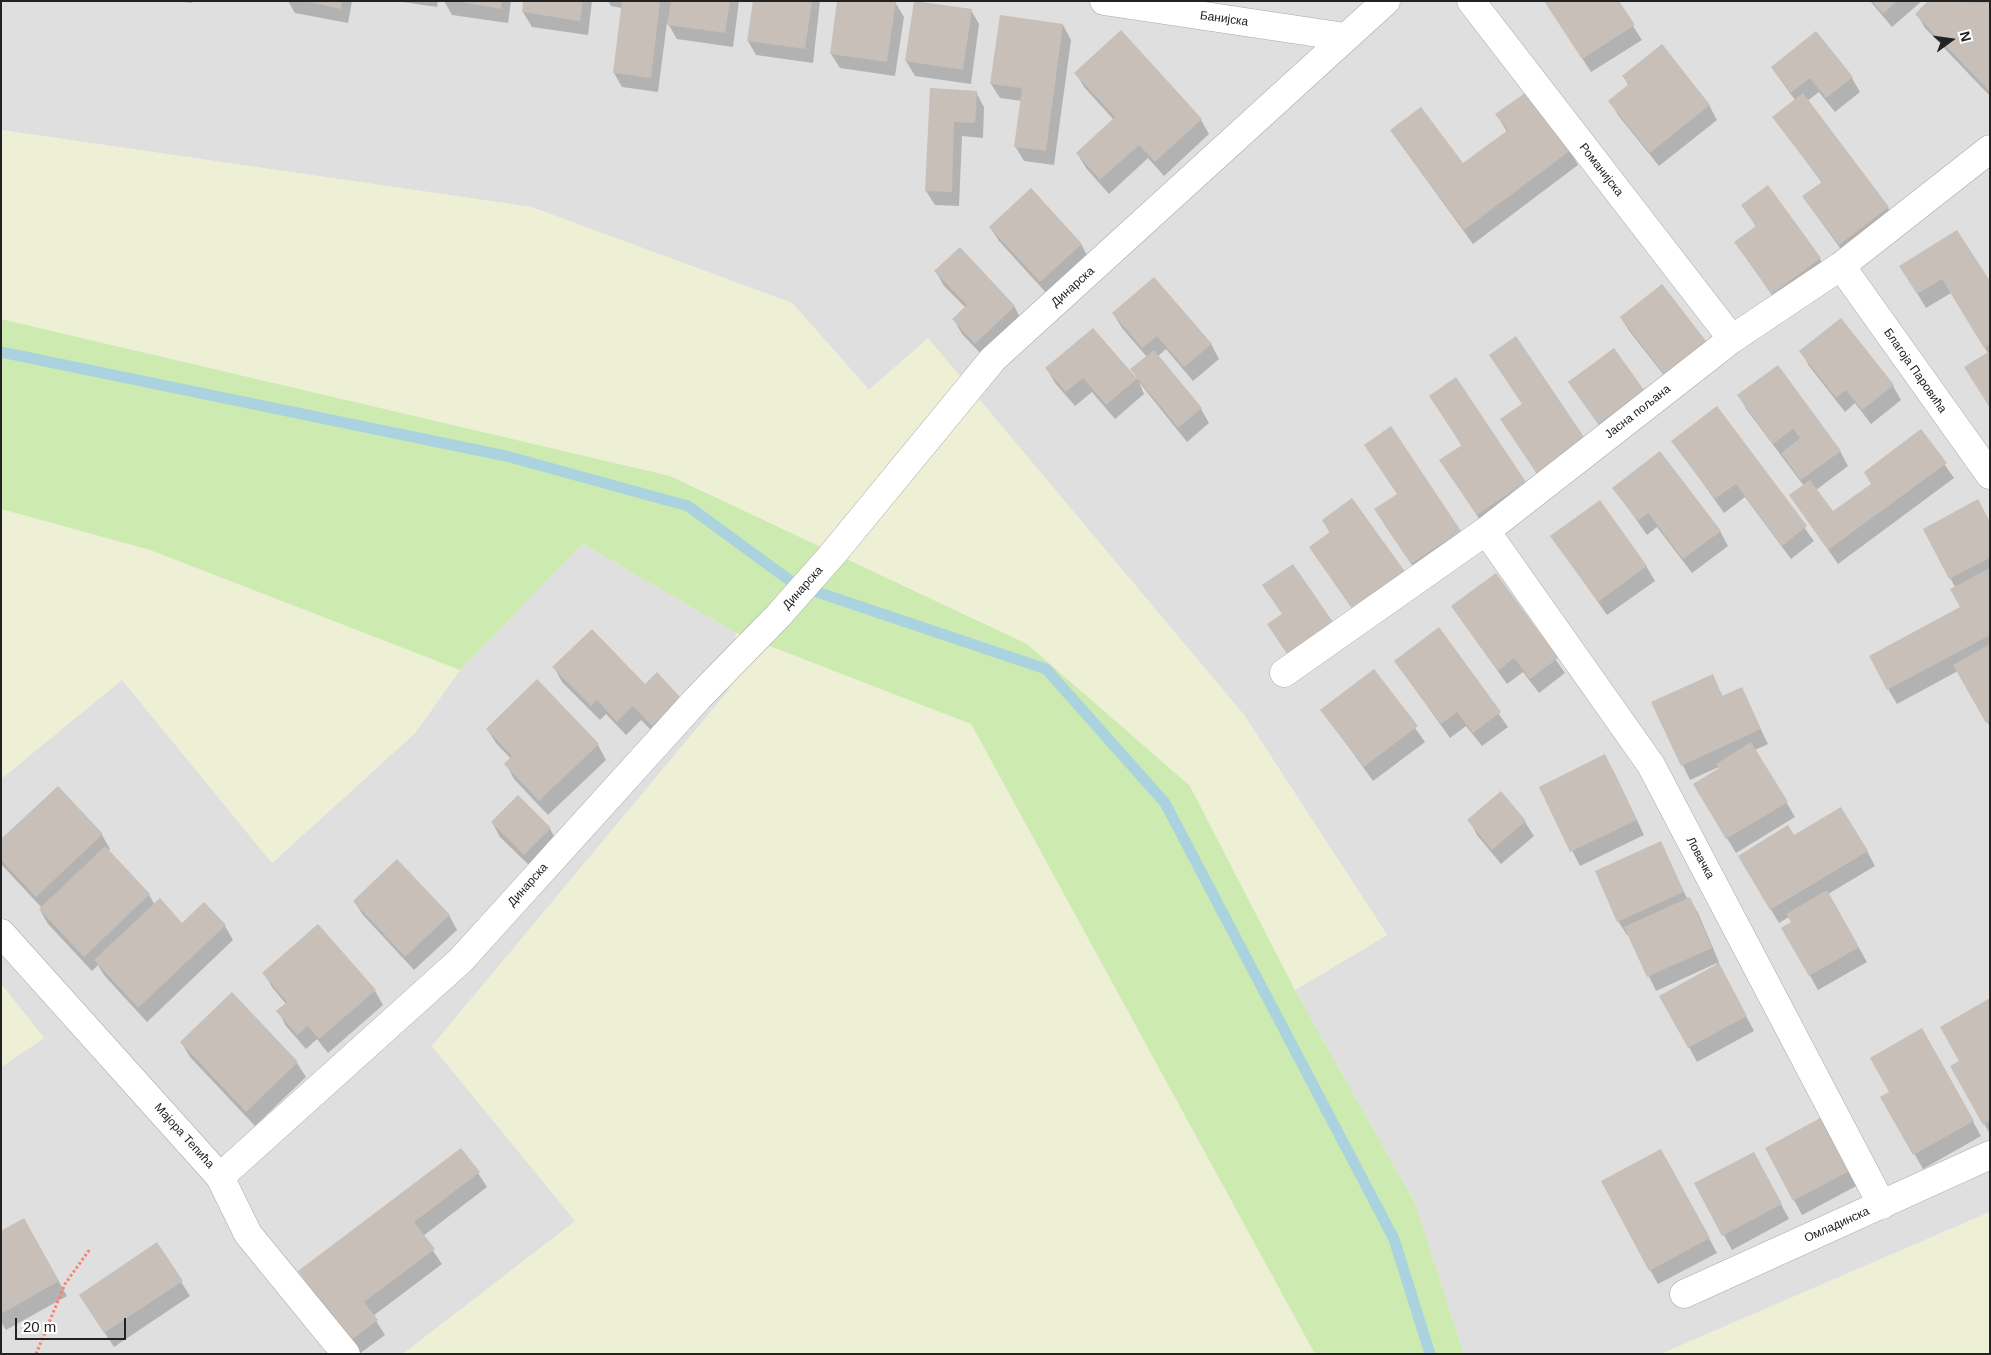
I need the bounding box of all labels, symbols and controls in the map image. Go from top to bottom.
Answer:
street label: Банијска [1199,8,1249,30]
north arrow [1926,15,1976,65]
text: N [1957,30,1975,43]
street label: Романијска [1576,141,1626,199]
street label: Динарска [1048,264,1098,310]
street label: Благоја Паровића [1880,326,1950,416]
street label: Јасна пољана [1602,382,1674,442]
street label: Динарска [780,563,826,613]
street label: Ловачка [1683,834,1717,882]
street label: Динарска [505,860,551,910]
street label: Мајора Тепића [151,1100,217,1172]
street label: Омладинска [1802,1204,1872,1246]
scale bar [18,1308,129,1340]
text: 20 m [23,1318,56,1335]

